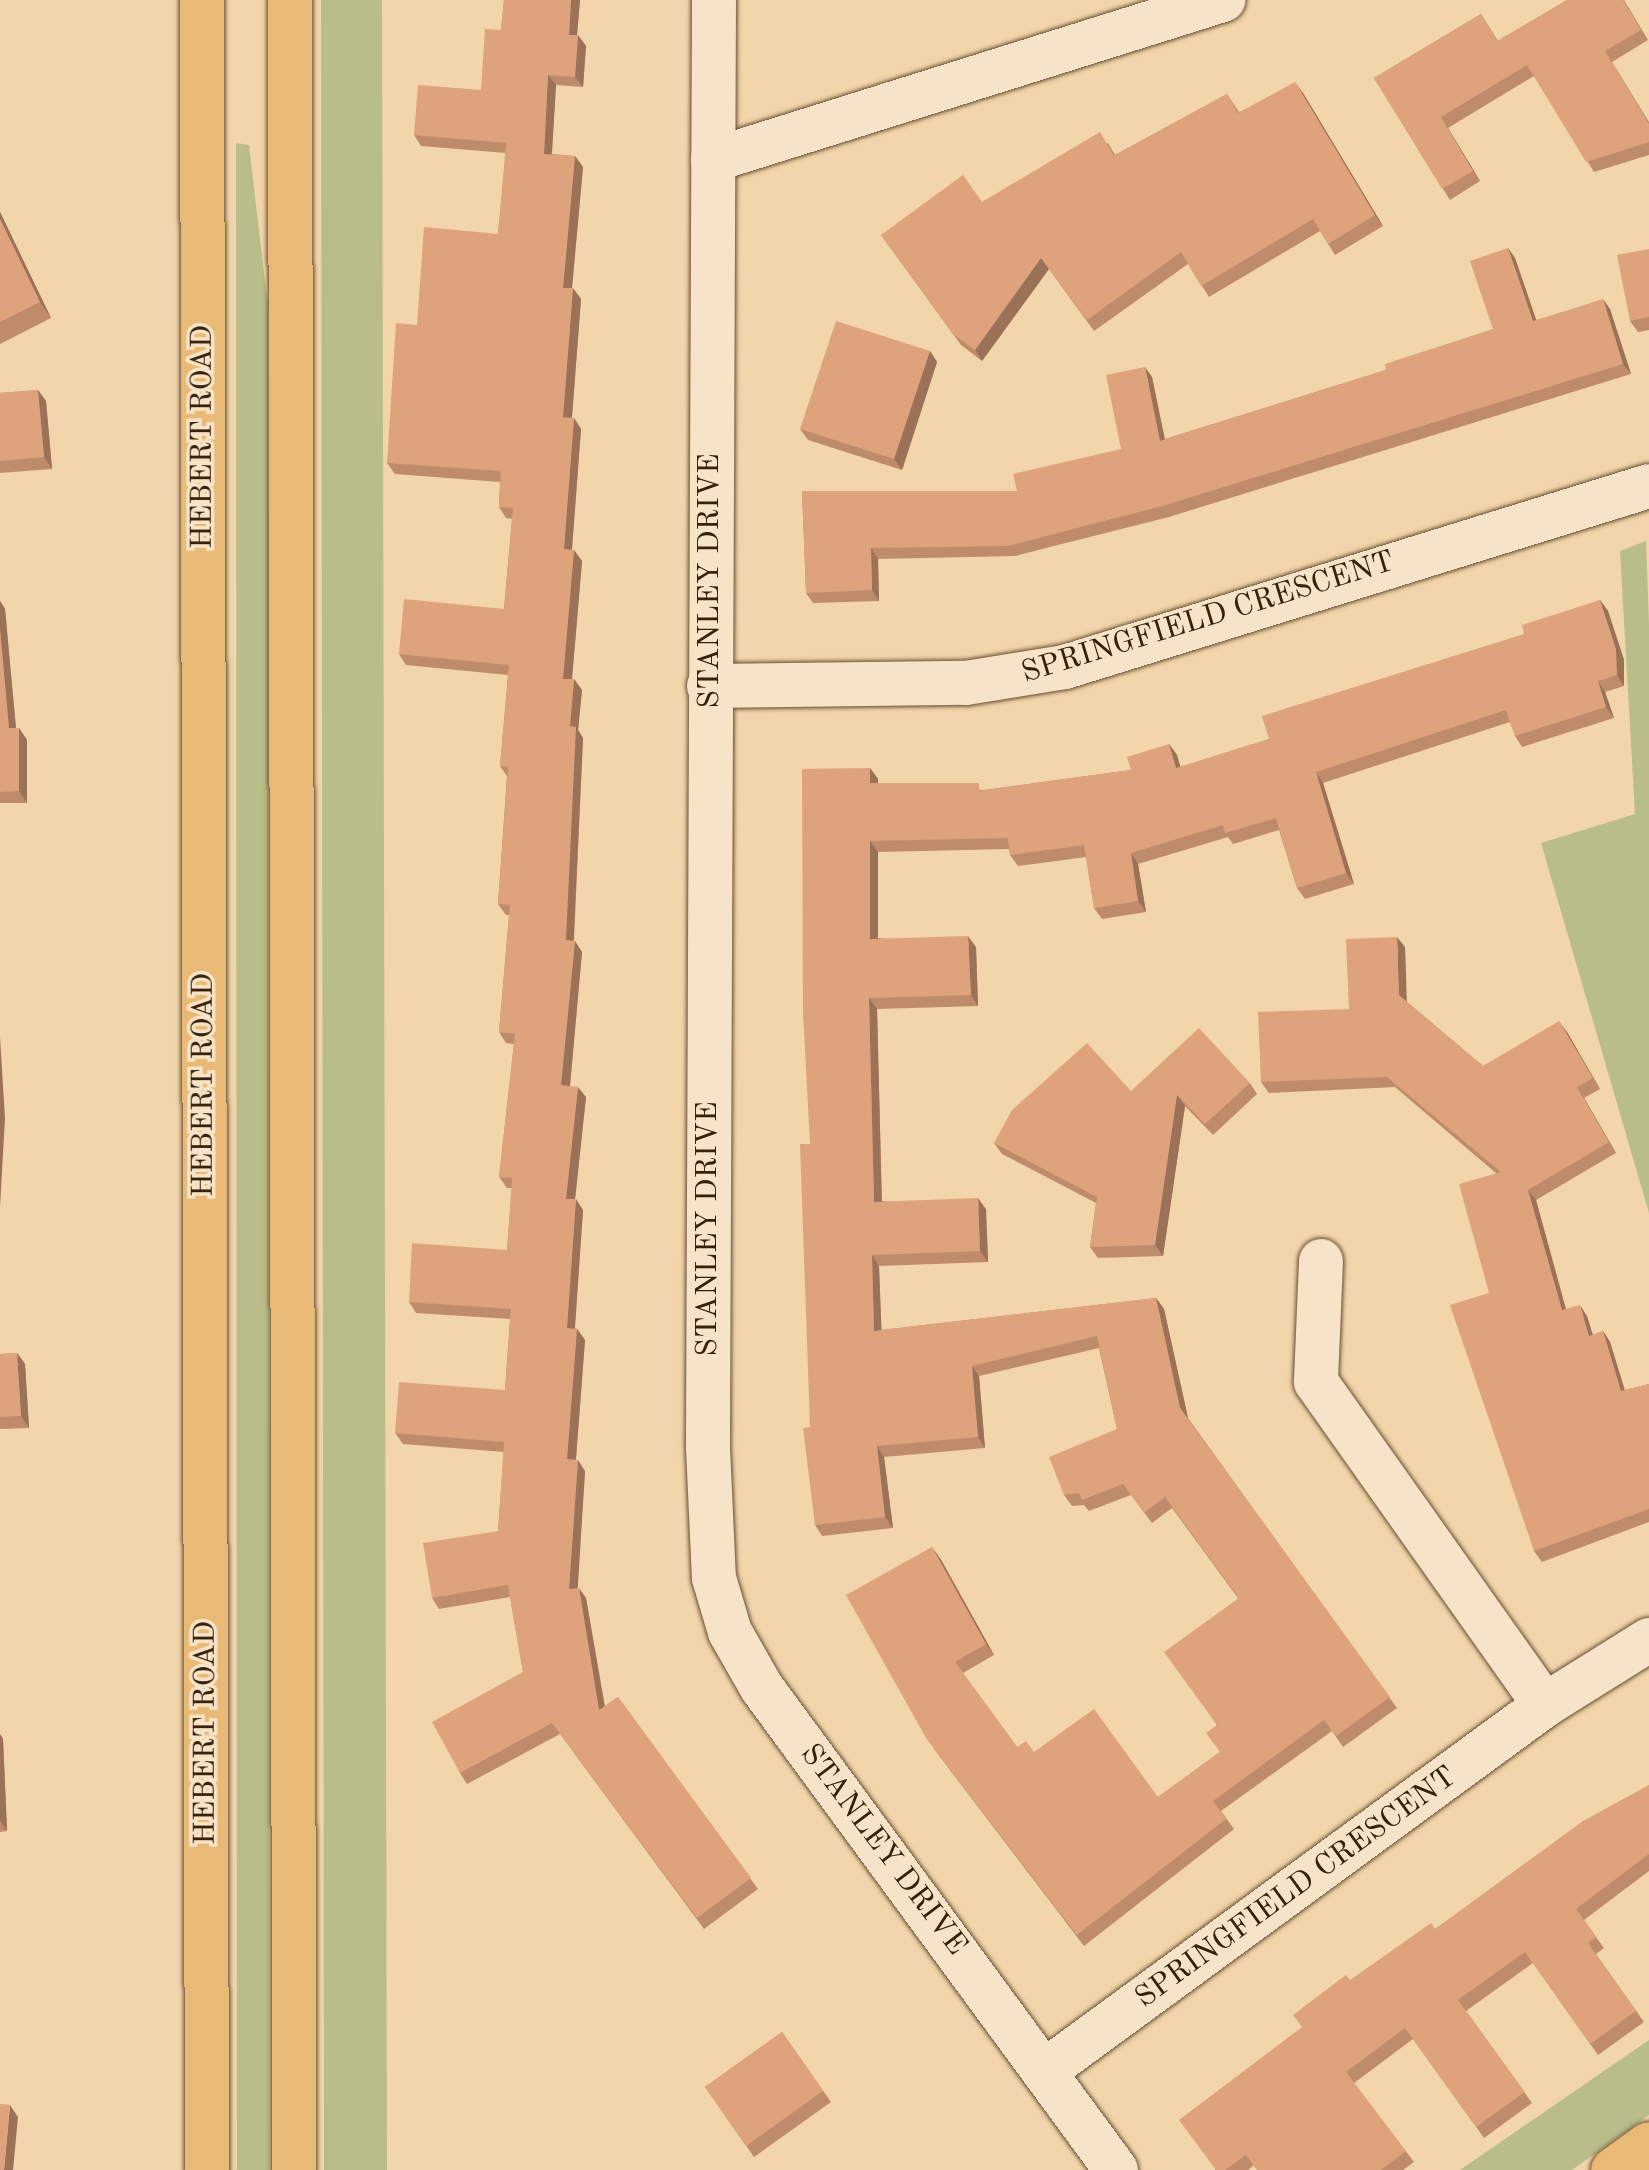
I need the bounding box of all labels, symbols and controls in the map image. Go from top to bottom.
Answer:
street label: HEBERT ROAD [185,325,221,549]
street label: STANLEY DRIVE [692,453,728,709]
street label: SPRINGFIELD CRESCENT [1017,544,1399,692]
street label: HEBERT ROAD [186,973,222,1197]
street label: STANLEY DRIVE [690,1101,726,1357]
street label: HEBERT ROAD [188,1621,224,1845]
street label: STANLEY DRIVE [792,1737,974,1963]
street label: SPRINGFIELD CRESCENT [1129,1759,1463,2017]

